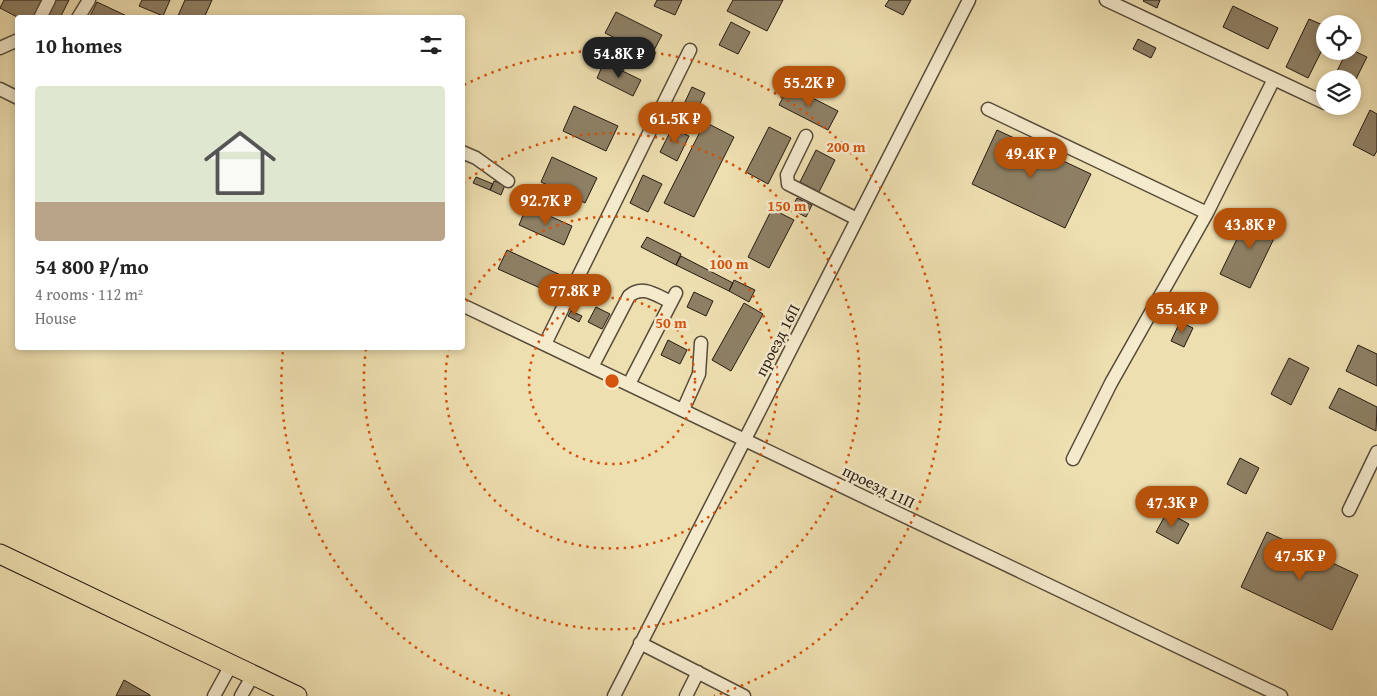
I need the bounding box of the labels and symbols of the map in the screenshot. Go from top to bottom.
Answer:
pin: 54.8K ₽ [573,36,665,79]
pin: 55.2K ₽ [763,66,855,108]
pin: 61.5K ₽ [629,102,721,144]
text: 200 m [826,136,866,157]
pin: 49.4K ₽ [985,136,1077,179]
pin: 92.7K ₽ [500,184,592,226]
text: 150 m [767,195,807,216]
pin: 43.8K ₽ [1204,208,1296,250]
text: 100 m [709,253,749,274]
pin: 77.8K ₽ [529,274,621,316]
pin: 55.4K ₽ [1136,292,1228,334]
street label: проезд 16П [749,300,805,380]
text: 50 m [655,312,687,333]
centre of rings [603,372,621,390]
street label: проезд 11П [839,458,919,514]
pin: 47.3K ₽ [1126,486,1218,528]
pin: 47.5K ₽ [1254,538,1346,581]

